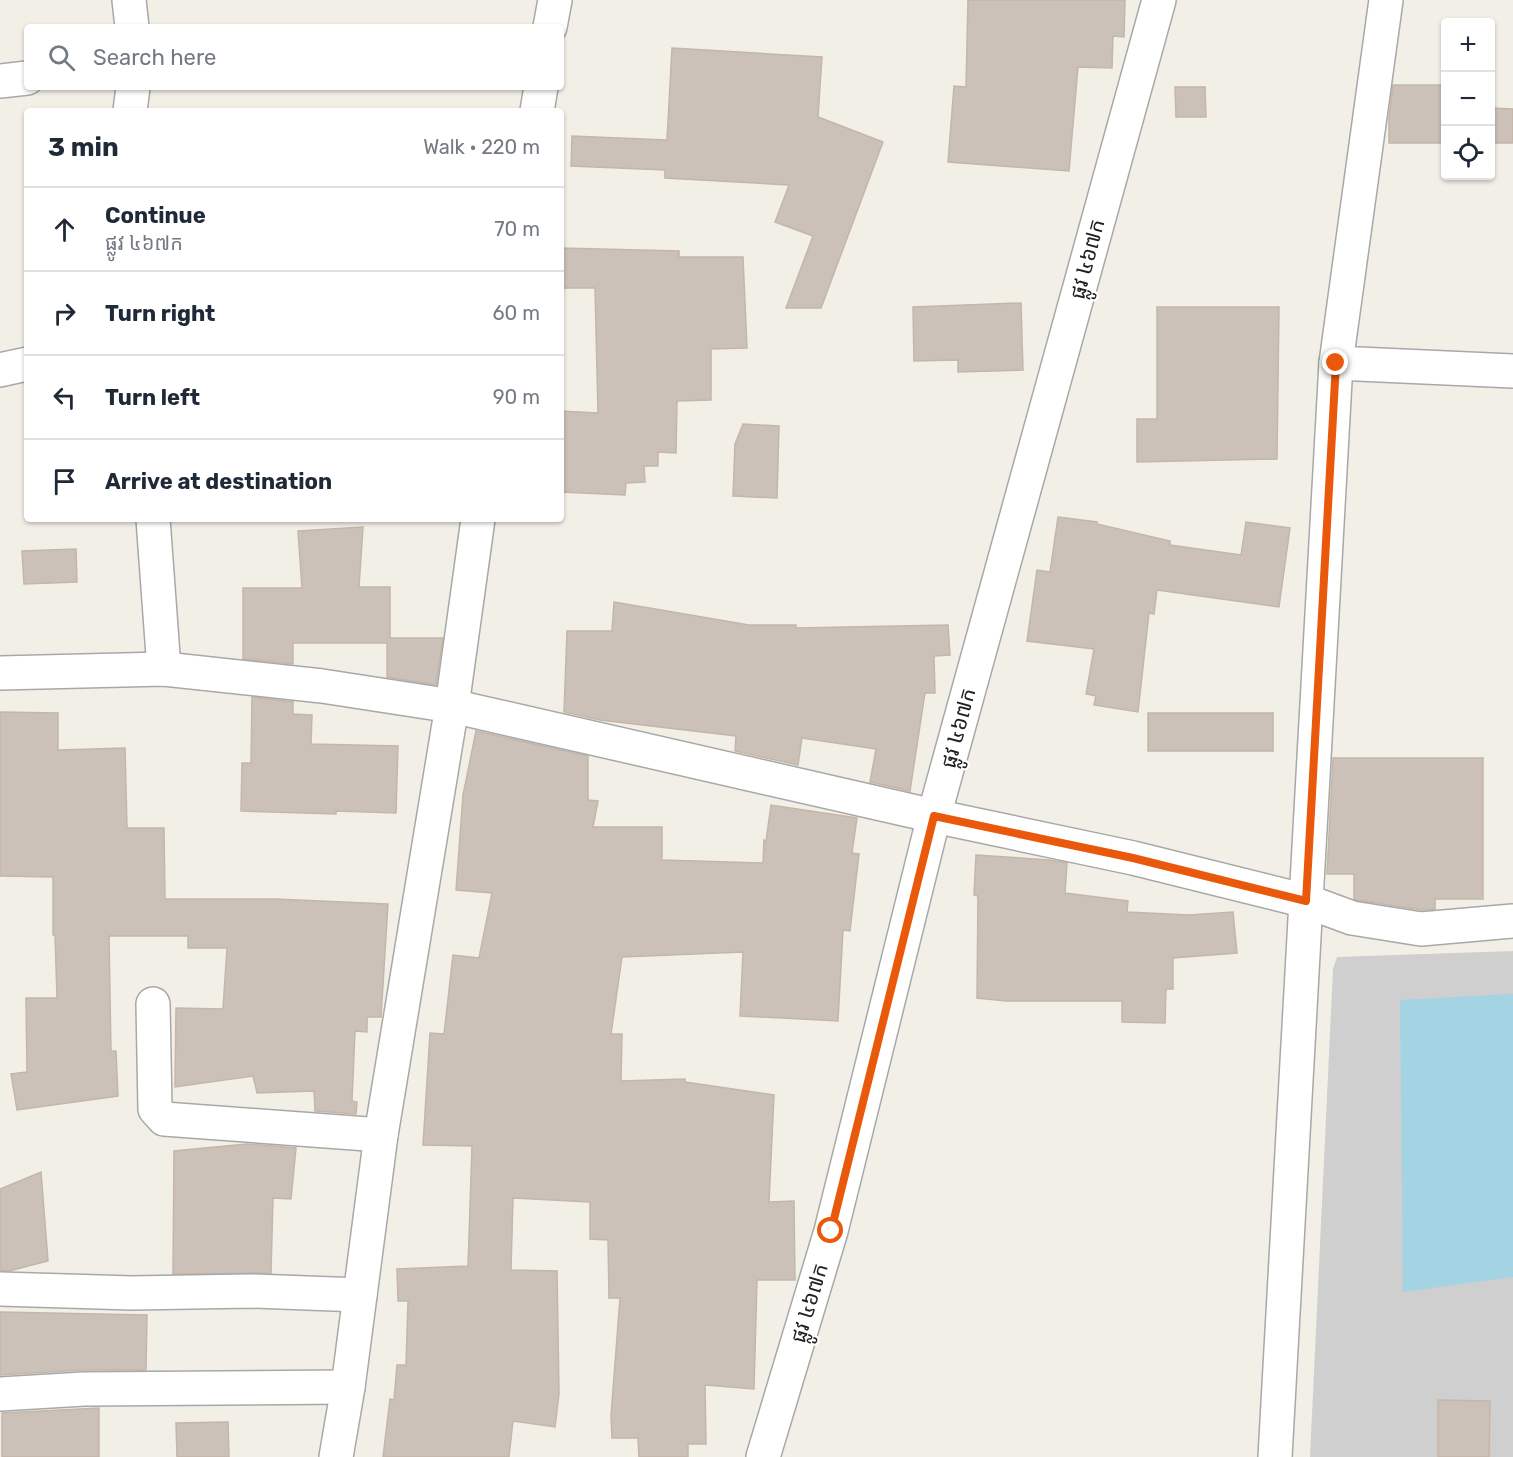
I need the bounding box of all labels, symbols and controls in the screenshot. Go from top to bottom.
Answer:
map controls [1441,18,1495,180]
button: + [1441,18,1495,72]
search box [24,24,564,90]
icon: search [45,41,78,74]
text: Search here [93,44,216,71]
button: − [1441,72,1495,126]
button: locate [1441,126,1495,180]
text: 3 min [48,132,119,163]
text: Walk · 220 m [423,135,540,159]
text: Continue [105,202,206,229]
icon: ahead [48,213,81,246]
street label: ផ្លូវ ៤៦៧ក [1064,216,1117,304]
text: 70 m [494,217,540,241]
text: ផ្លូវ ៤៦៧ក [105,231,183,255]
icon: right [48,297,81,330]
text: Turn right [105,300,215,327]
text: 60 m [493,301,540,325]
route end [1322,349,1348,375]
icon: left [48,381,81,414]
text: Turn left [105,384,200,411]
text: 90 m [493,385,540,409]
icon: arrive [48,465,81,498]
text: Arrive at destination [105,468,332,495]
street label: ផ្លូវ ៤៦៧ក [935,685,988,773]
route start [817,1217,843,1243]
street label: ផ្លូវ ៤៦៧ក [785,1260,840,1348]

